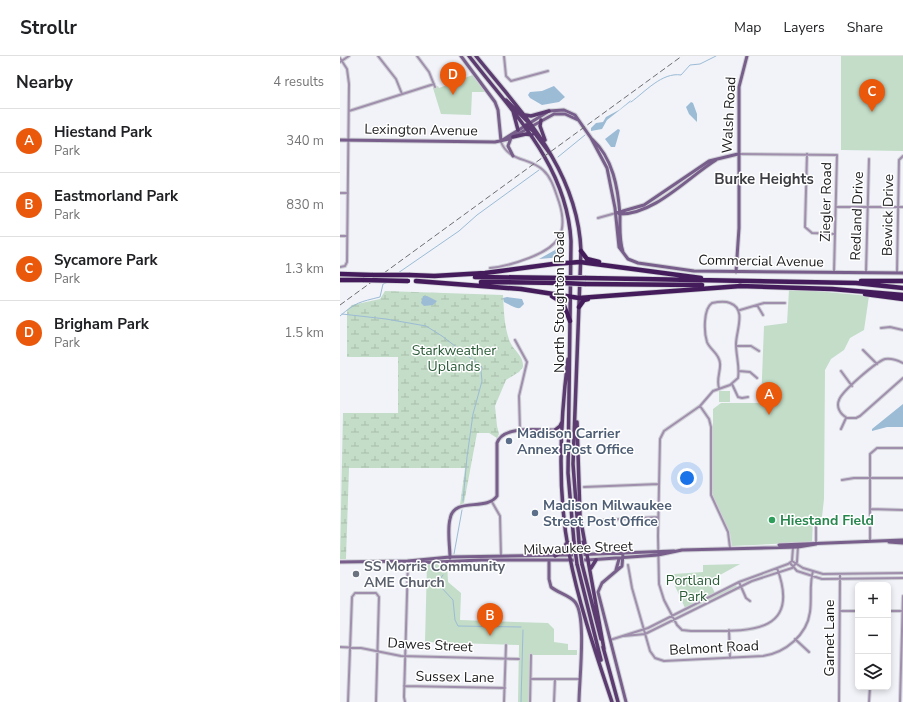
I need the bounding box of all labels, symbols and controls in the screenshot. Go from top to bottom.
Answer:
text: Strollr [20,15,77,41]
text: Map [734,18,761,37]
text: Layers [783,18,825,37]
text: Share [847,18,883,37]
pin: D [440,62,466,95]
text: Nearby [16,71,73,94]
text: 4 results [273,73,324,91]
street label: Walsh Road [717,76,741,154]
pin: C [859,79,885,112]
street label: Lexington Avenue [364,120,478,140]
text: Hiestand Park [54,122,152,142]
text: A [24,132,34,150]
text: 340 m [286,132,324,150]
text: Park [54,142,80,160]
street label: Ziegler Road [816,162,836,242]
district label: Burke Heights [714,169,814,189]
street label: Redland Drive [846,171,868,261]
street label: Bewick Drive [878,174,898,256]
text: Eastmorland Park [54,186,178,206]
text: B [25,196,33,214]
text: 830 m [286,196,324,214]
text: Park [54,206,80,224]
street label: North Stoughton Road [550,231,569,373]
text: Sycamore Park [54,250,158,270]
street label: Commercial Avenue [698,250,824,272]
text: C [25,260,33,278]
text: 1.3 km [284,260,324,278]
text: Park [54,270,80,288]
text: Brigham Park [54,314,149,334]
text: D [24,324,34,342]
text: 1.5 km [284,324,324,342]
text: Park [54,334,80,352]
park label: Starkweather Uplands [412,341,496,376]
pin: A [756,382,782,415]
place label: Madison Carrier Annex Post Office [517,424,634,459]
marker: Madison Carrier Annex Post Office [504,436,514,446]
your location [677,468,697,488]
place label: Madison Milwaukee Street Post Office [543,496,672,531]
marker: Madison Milwaukee Street Post Office [530,508,540,518]
place label: Hiestand Field [780,511,874,530]
marker: Hiestand Field [767,515,777,525]
street label: Milwaukee Street [523,537,633,559]
place label: SS Morris Community AME Church [364,557,506,592]
marker: SS Morris Community AME Church [351,569,361,579]
park label: Portland Park [666,571,720,606]
map controls [855,582,891,690]
button: + [855,582,891,618]
street label: Garnet Lane [820,600,839,676]
pin: B [477,603,503,636]
button: − [855,618,891,654]
street label: Dawes Street [387,633,473,657]
street label: Belmont Road [669,636,759,660]
button: layers [855,654,891,690]
street label: Sussex Lane [415,667,495,687]

